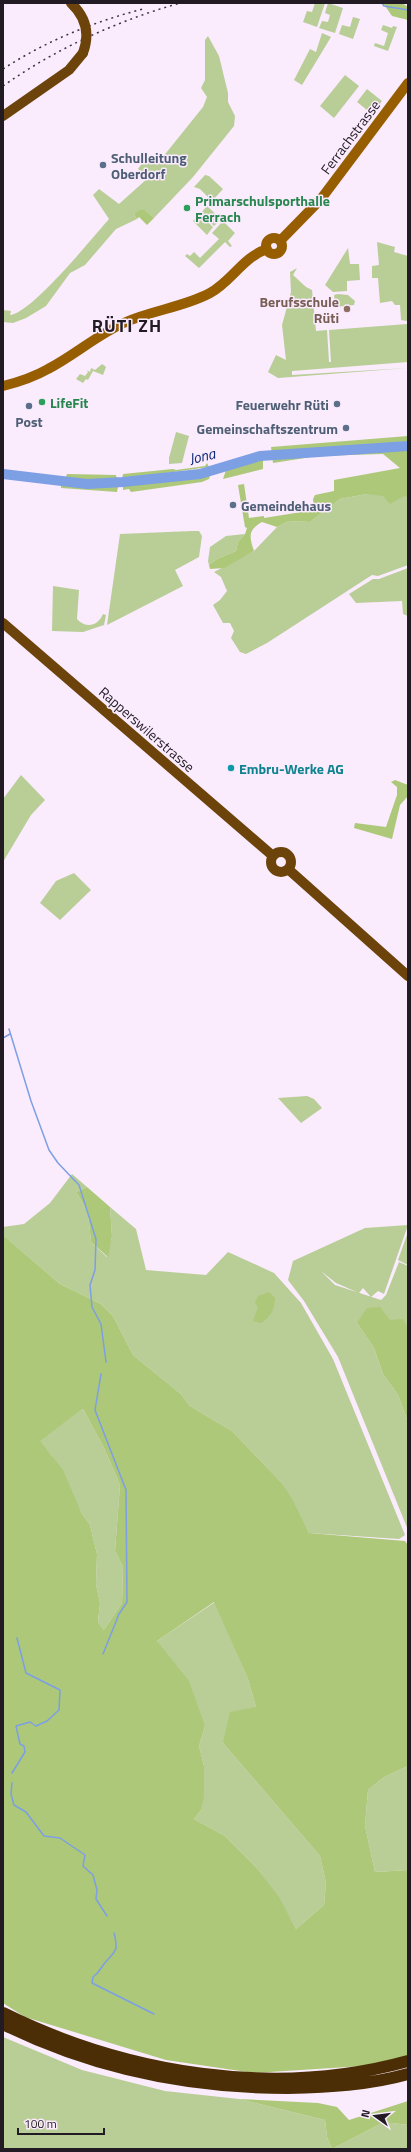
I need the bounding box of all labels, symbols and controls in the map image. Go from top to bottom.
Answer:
street label: Ferrachstrasse [315,96,385,178]
place label: Schulleitung Oberdorf [111,147,187,184]
marker: Schulleitung Oberdorf [98,160,108,170]
place label: Primarschulsporthalle Ferrach [195,190,330,227]
marker: Primarschulsporthalle Ferrach [182,203,192,213]
place label: Berufsschule Rüti [260,291,339,328]
marker: Berufsschule Rüti [342,304,352,314]
district label: RÜTI ZH [92,312,162,339]
place label: LifeFit [50,392,88,413]
place label: Feuerwehr Rüti [235,394,329,415]
marker: LifeFit [37,397,47,407]
marker: Feuerwehr Rüti [332,399,342,409]
marker: Post [24,401,34,411]
place label: Post [15,411,43,432]
place label: Gemeinschaftszentrum [197,418,338,439]
marker: Gemeinschaftszentrum [341,423,351,433]
water label: Jona [187,442,219,470]
place label: Gemeindehaus [241,495,331,516]
marker: Gemeindehaus [228,500,238,510]
street label: Rapperswilerstrasse [94,681,200,777]
place label: Embru-Werke AG [239,758,344,779]
marker: Embru-Werke AG [226,763,236,773]
north arrow [355,2096,395,2136]
text: N [357,2108,374,2119]
scale bar [18,2110,104,2136]
text: 100 m [24,2114,57,2133]

